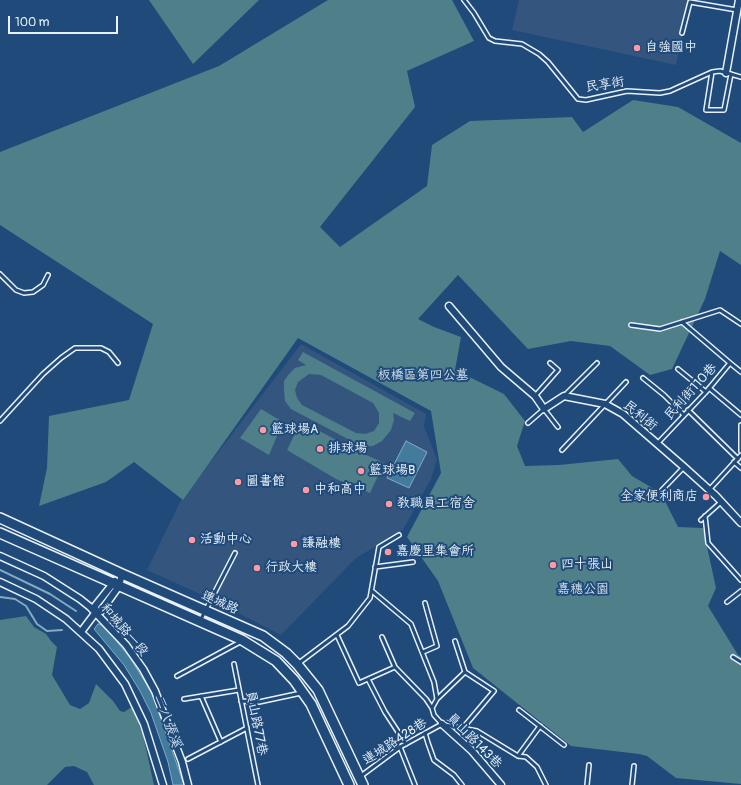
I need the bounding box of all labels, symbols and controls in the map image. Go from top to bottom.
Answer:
scale bar [10,8,120,34]
text: 100 m [15,15,49,30]
place label: 自強國中 [645,40,697,56]
marker: 自強國中 [632,43,642,53]
street label: 民享街 [585,74,625,96]
street label: 民利街110巷 [661,360,721,424]
park label: 板橋區第四公墓 [378,368,468,384]
street label: 民利街 [620,398,660,434]
place label: 籃球場A [271,422,318,438]
marker: 籃球場A [258,425,268,435]
place label: 排球場 [328,441,367,457]
marker: 排球場 [315,444,325,454]
place label: 籃球場B [369,463,415,479]
marker: 籃球場B [356,466,366,476]
place label: 圖書館 [246,474,285,490]
marker: 圖書館 [233,477,243,487]
place label: 中和高中 [314,482,366,498]
marker: 中和高中 [301,485,311,495]
place label: 全家便利商店 [620,489,698,505]
marker: 全家便利商店 [701,492,711,502]
place label: 教職員工宿舍 [397,496,475,512]
marker: 教職員工宿舍 [384,499,394,509]
place label: 活動中心 [200,532,252,548]
marker: 活動中心 [187,535,197,545]
place label: 謙融樓 [302,536,341,552]
marker: 謙融樓 [289,539,299,549]
place label: 嘉慶里集會所 [396,544,474,560]
marker: 嘉慶里集會所 [383,547,393,557]
place label: 四十張山 [561,557,613,573]
place label: 行政大樓 [265,560,317,576]
marker: 四十張山 [548,560,558,570]
marker: 行政大樓 [252,563,262,573]
park label: 嘉穗公園 [557,582,609,598]
street label: 連城路 [199,588,241,618]
street label: 和城路一段 [97,600,151,660]
street label: 員山路77巷 [242,689,270,757]
water label: 二八張溪 [150,692,184,750]
street label: 員山路143巷 [443,710,505,772]
street label: 連城路428巷 [360,715,430,769]

